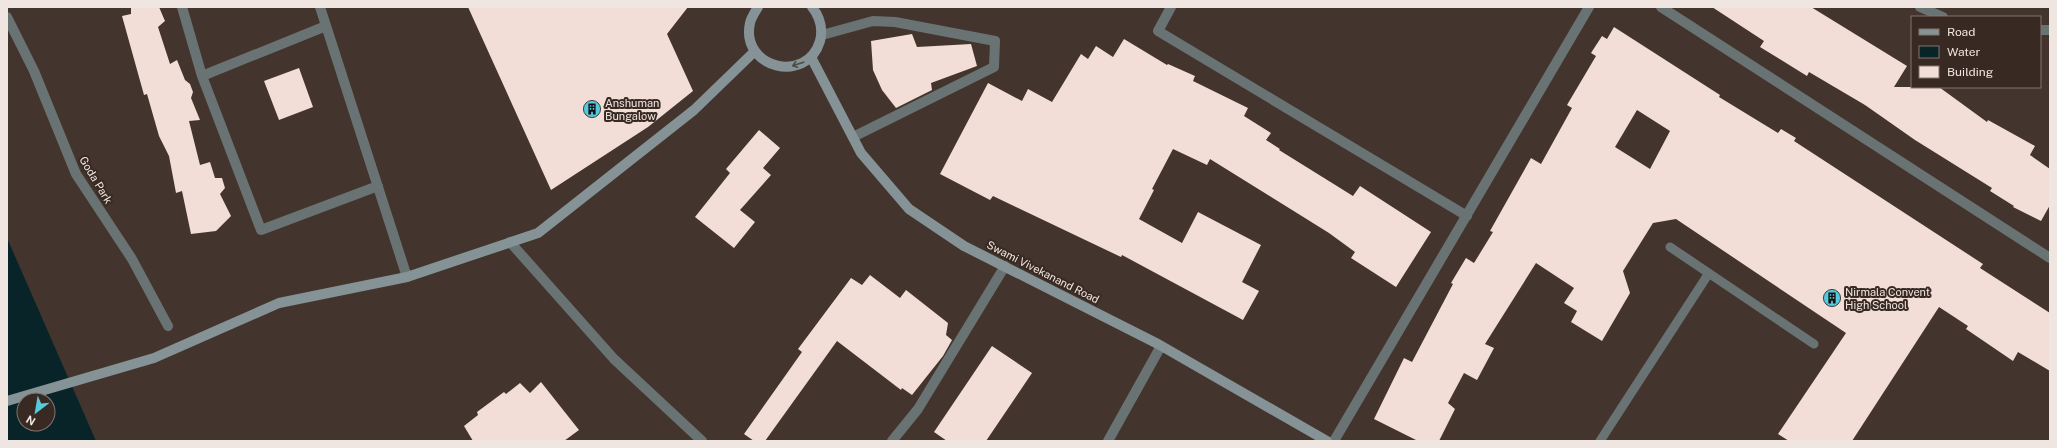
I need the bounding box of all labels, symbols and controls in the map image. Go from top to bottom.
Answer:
legend [1911,16,2041,88]
text: Road [1947,25,1975,39]
text: Water [1947,45,1981,59]
one-way arrow [791,61,804,68]
text: Building [1947,65,1993,79]
place label: Anshuman Bungalow [605,97,659,122]
building icon: Anshuman Bungalow [582,99,602,119]
street label: Goda Park [77,154,115,206]
street label: Swami Vivekanand Road [985,238,1101,306]
place label: Nirmala Convent High School [1845,286,1930,311]
building icon: Nirmala Convent High School [1822,288,1842,308]
north arrow [16,392,56,432]
text: N [24,413,38,428]

